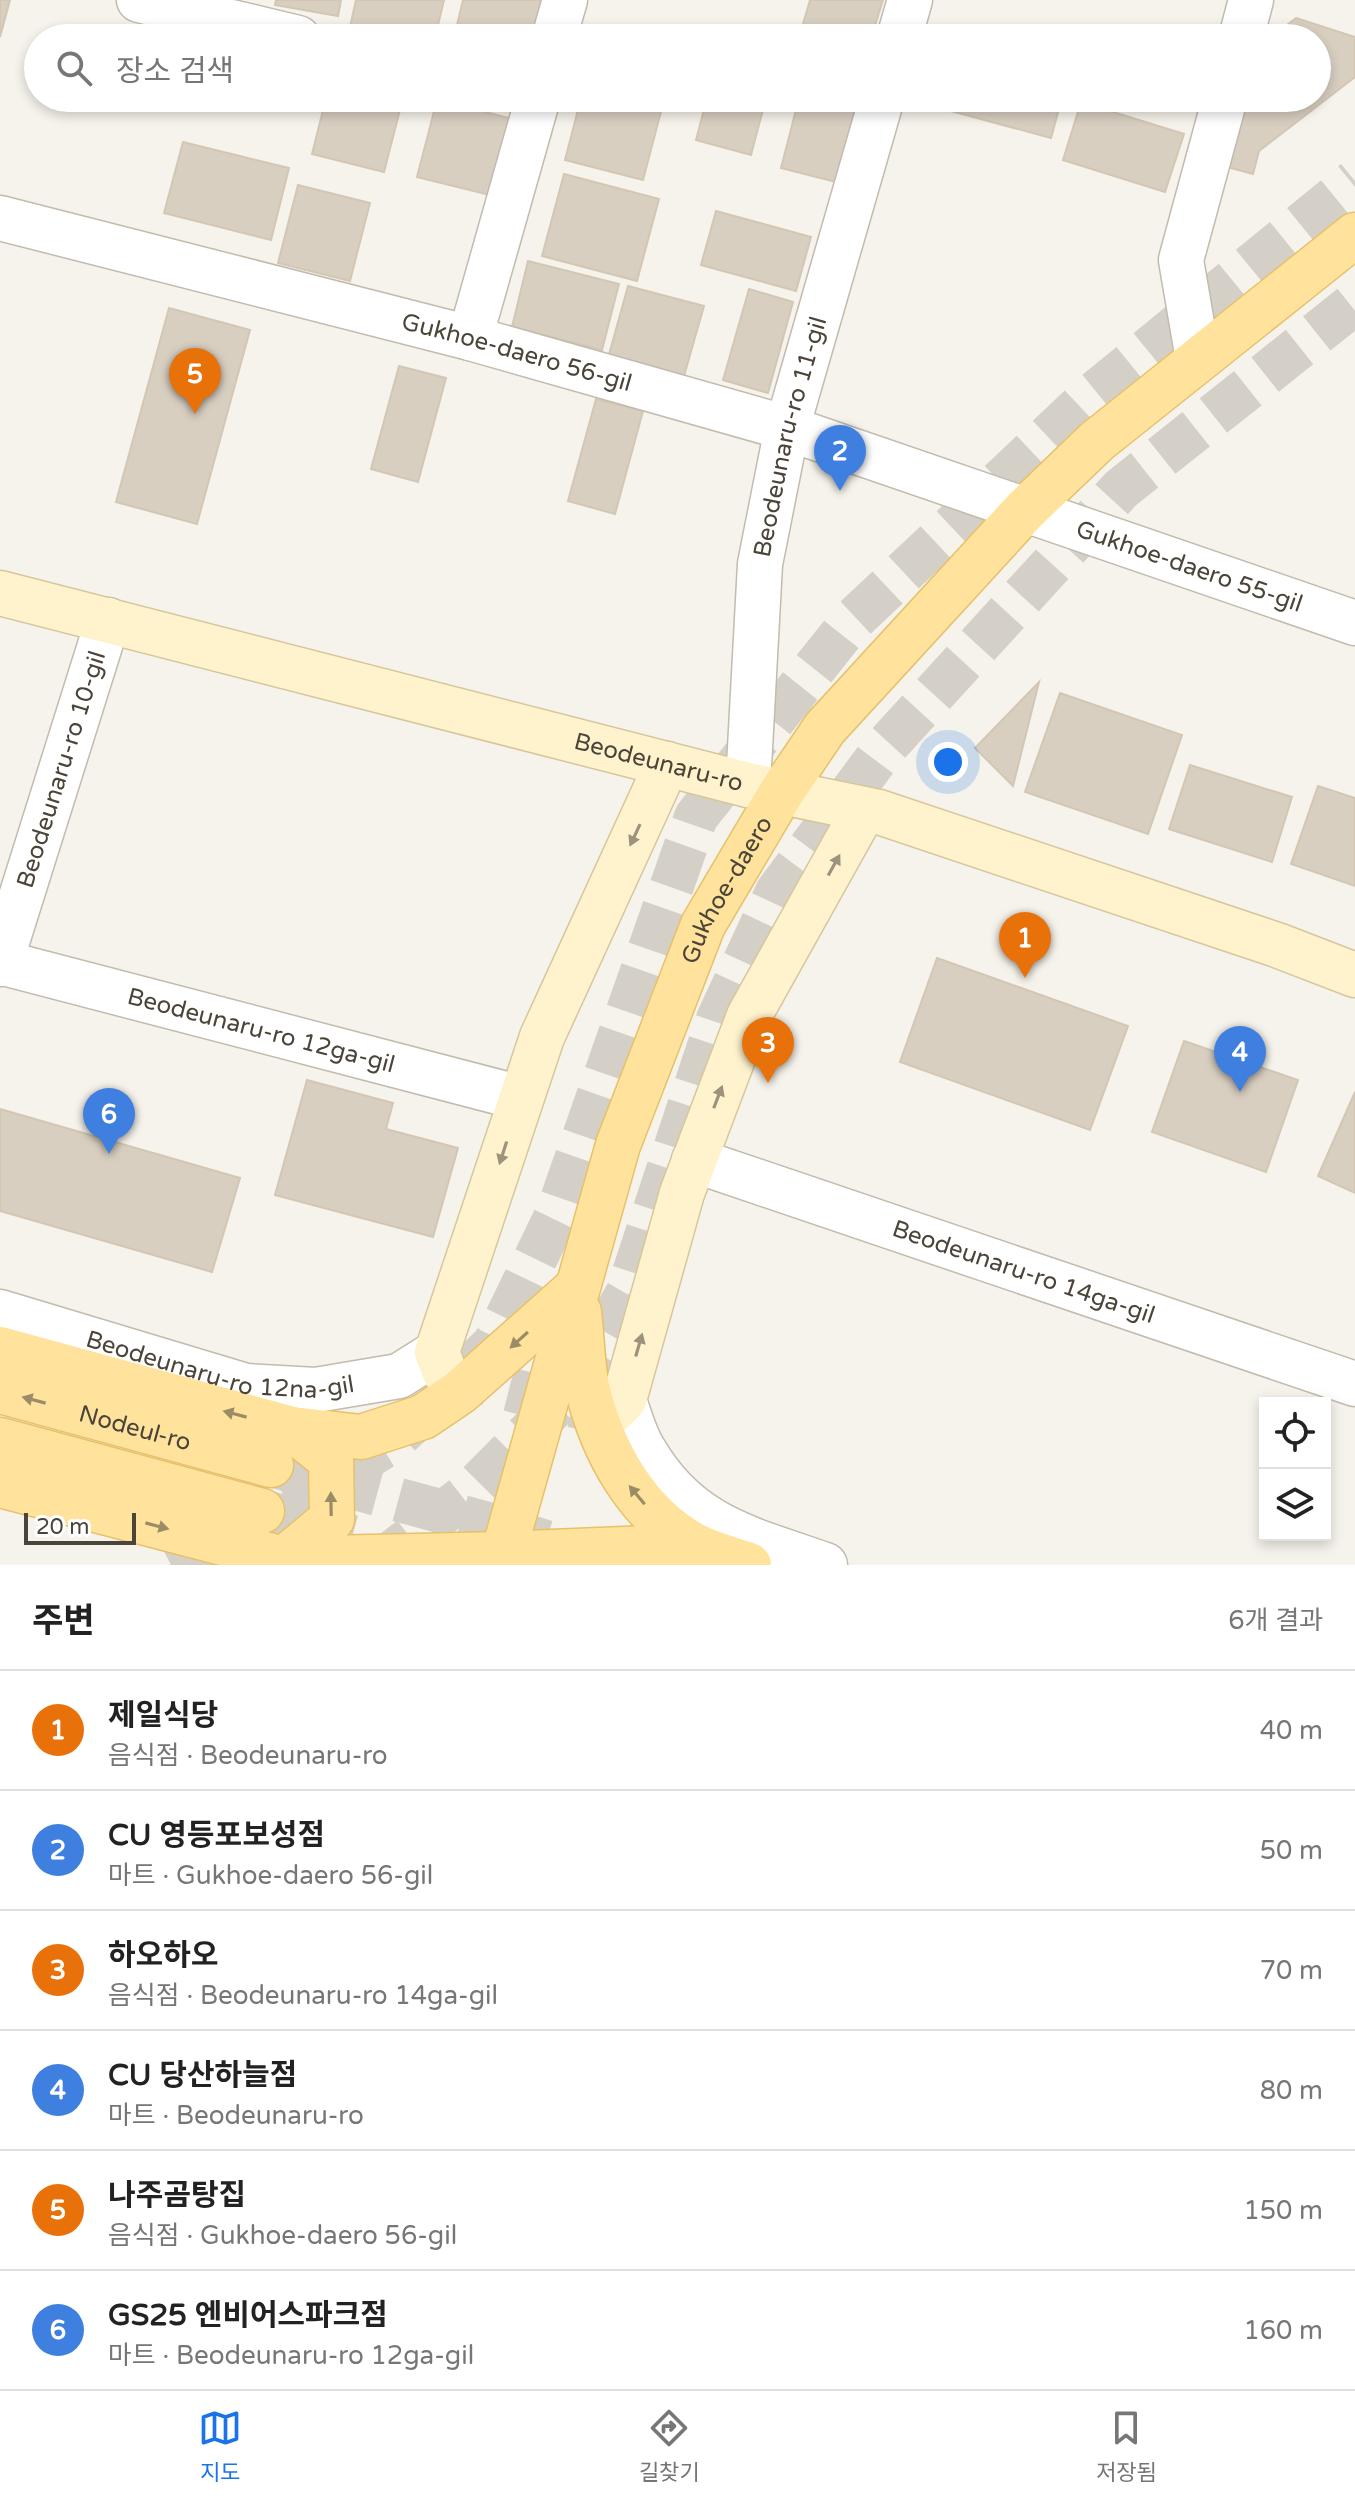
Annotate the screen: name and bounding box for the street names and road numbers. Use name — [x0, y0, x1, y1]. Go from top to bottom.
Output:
street label: Gukhoe-daero 56-gil — [399, 307, 635, 398]
street label: Beodeunaru-ro 11-gil — [747, 313, 833, 560]
street label: Gukhoe-daero 55-gil — [1072, 514, 1306, 618]
street label: Beodeunaru-ro 10-gil — [10, 647, 112, 891]
street label: Beodeunaru-ro — [571, 726, 746, 798]
street label: Gukhoe-daero — [675, 811, 779, 968]
street label: Beodeunaru-ro 12ga-gil — [124, 981, 398, 1079]
street label: Beodeunaru-ro 14ga-gil — [889, 1214, 1159, 1330]
street label: Beodeunaru-ro 12na-gil — [83, 1324, 356, 1405]
street label: Nodeul-ro — [76, 1399, 194, 1457]

